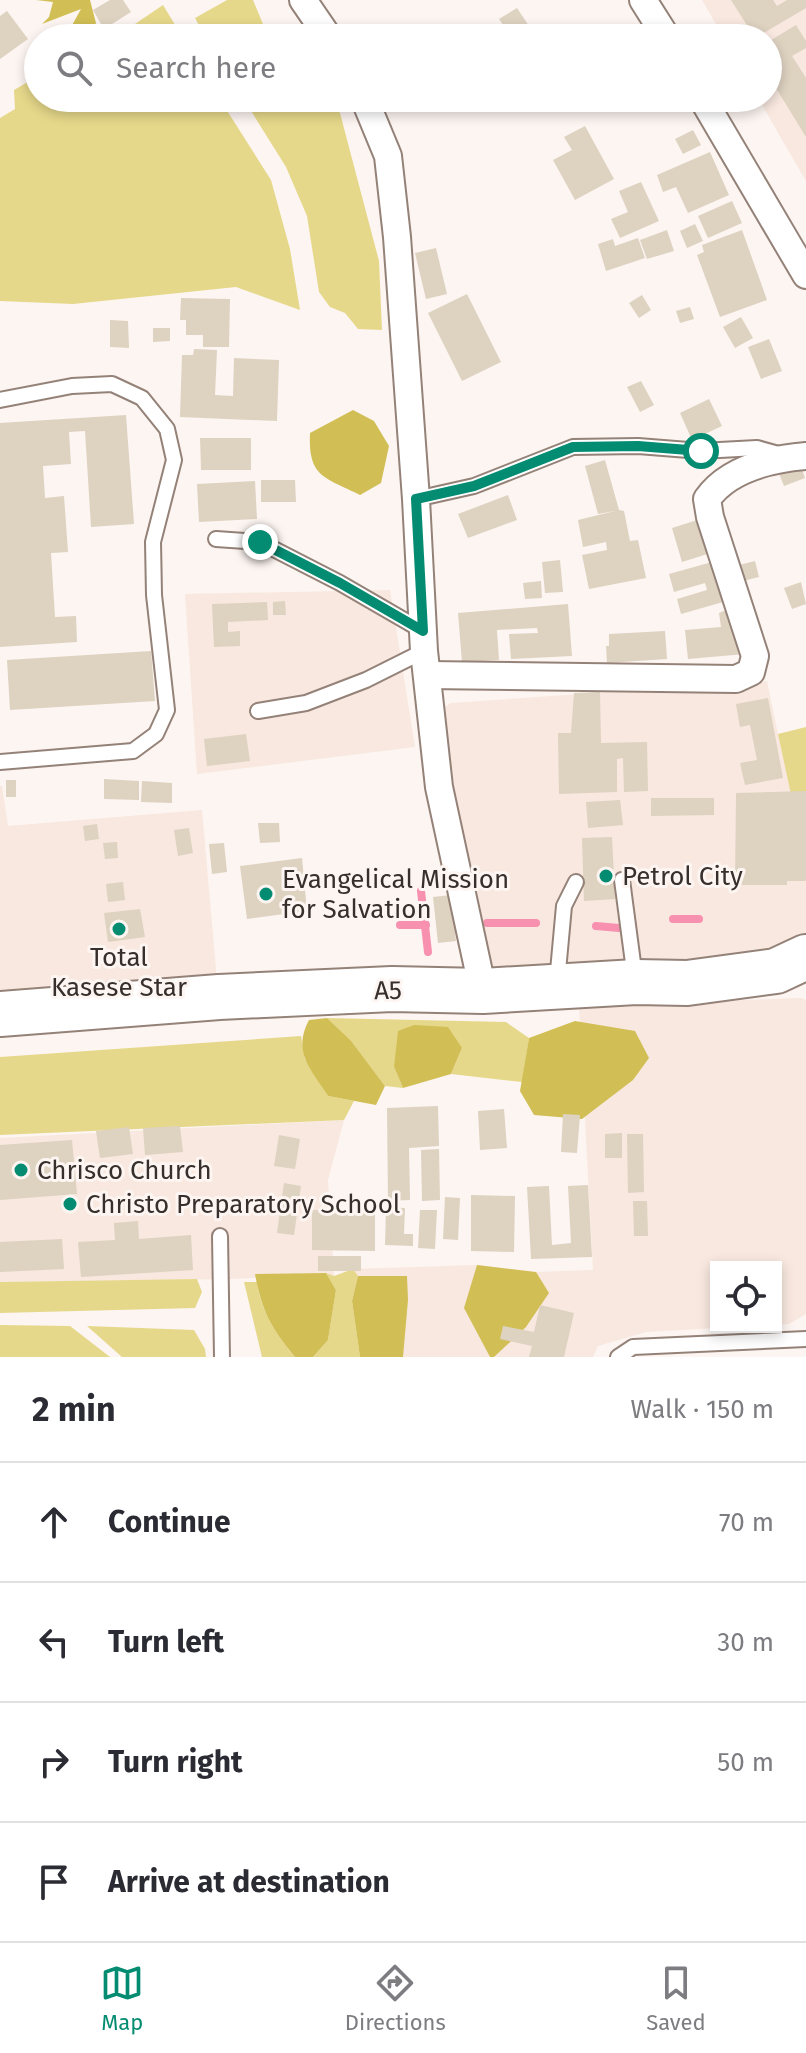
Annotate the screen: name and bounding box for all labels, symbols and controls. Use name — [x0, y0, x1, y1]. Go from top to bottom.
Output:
search box — [24, 24, 782, 112]
icon: search — [52, 46, 96, 90]
text: Search here — [116, 50, 276, 86]
route start — [683, 433, 719, 469]
route end — [242, 524, 278, 560]
place label: Petrol City — [622, 861, 743, 892]
place label: Evangelical Mission for Salvation — [282, 864, 509, 925]
marker: Petrol City — [597, 867, 615, 885]
marker: Evangelical Mission for Salvation — [257, 885, 275, 903]
marker: Total Kasese Star — [110, 920, 128, 938]
place label: Total Kasese Star — [51, 942, 187, 1003]
street label: A5 — [374, 975, 402, 1006]
place label: Chrisco Church — [37, 1155, 212, 1186]
marker: Chrisco Church — [12, 1161, 30, 1179]
place label: Christo Preparatory School — [86, 1189, 401, 1220]
marker: Christo Preparatory School — [61, 1195, 79, 1213]
map controls — [710, 1261, 782, 1333]
button: locate — [710, 1261, 782, 1333]
text: 2 min — [32, 1389, 116, 1430]
text: Walk · 150 m — [631, 1394, 774, 1425]
icon: ahead — [32, 1500, 76, 1544]
text: Continue — [108, 1504, 231, 1540]
text: 70 m — [719, 1507, 774, 1538]
icon: left — [32, 1620, 76, 1664]
text: Turn left — [108, 1624, 224, 1660]
text: 30 m — [717, 1627, 774, 1658]
icon: right — [32, 1740, 76, 1784]
text: Turn right — [108, 1744, 243, 1780]
text: 50 m — [717, 1747, 774, 1778]
icon: arrive — [32, 1860, 76, 1904]
text: Arrive at destination — [108, 1864, 390, 1900]
tab: Map — [100, 1961, 144, 2036]
tab: Directions — [345, 1961, 446, 2036]
tab: Saved — [646, 1961, 706, 2036]

